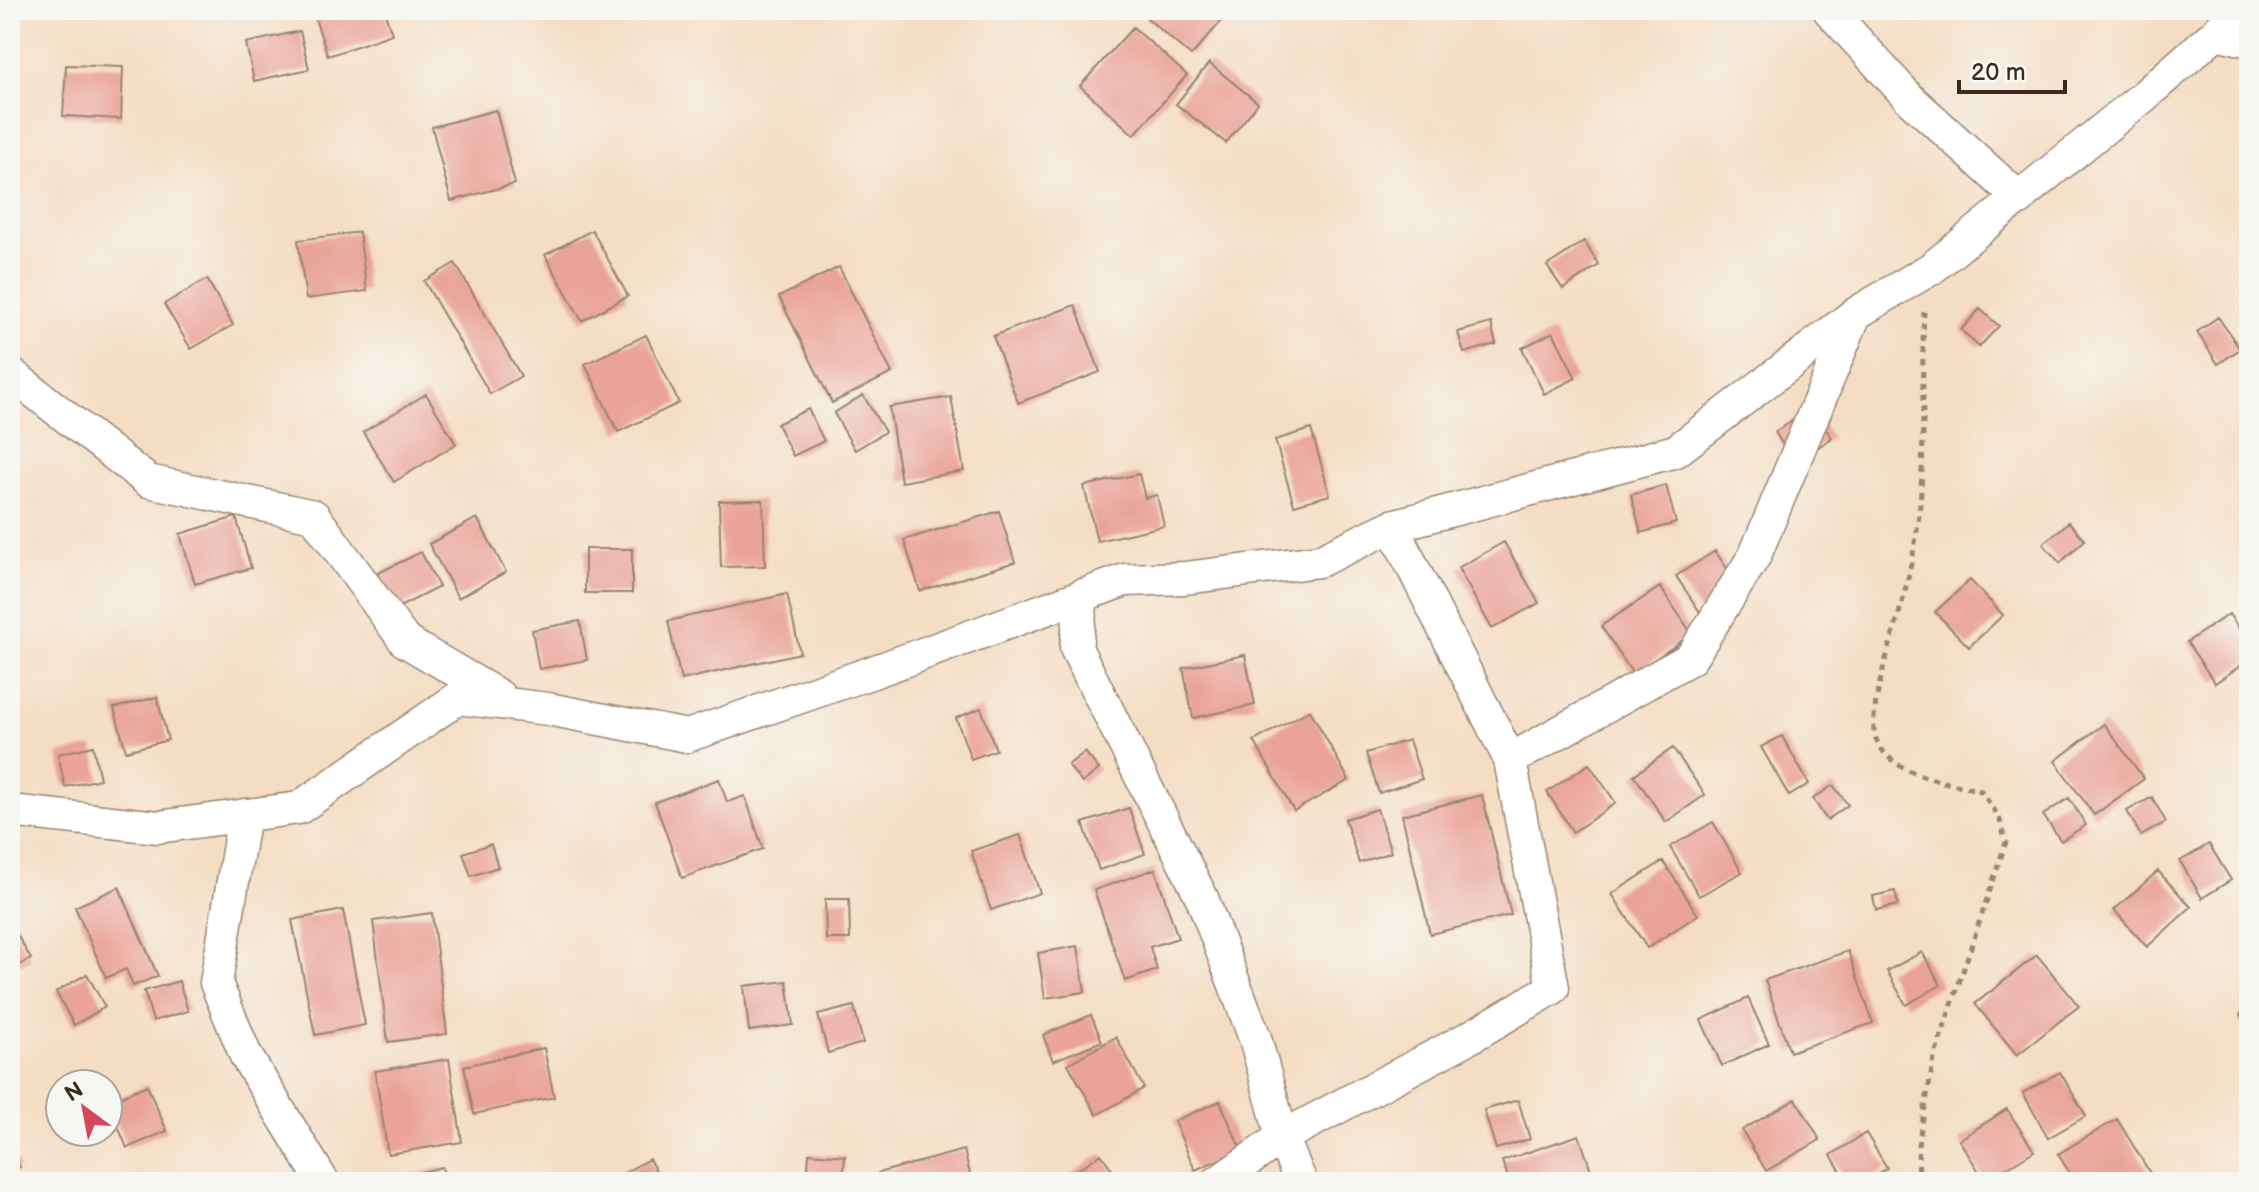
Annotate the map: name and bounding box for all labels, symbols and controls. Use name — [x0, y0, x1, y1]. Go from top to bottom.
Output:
scale bar — [1959, 44, 2065, 94]
text: 20 m — [1971, 58, 2026, 87]
north arrow — [44, 1068, 124, 1148]
text: N — [60, 1076, 88, 1108]

